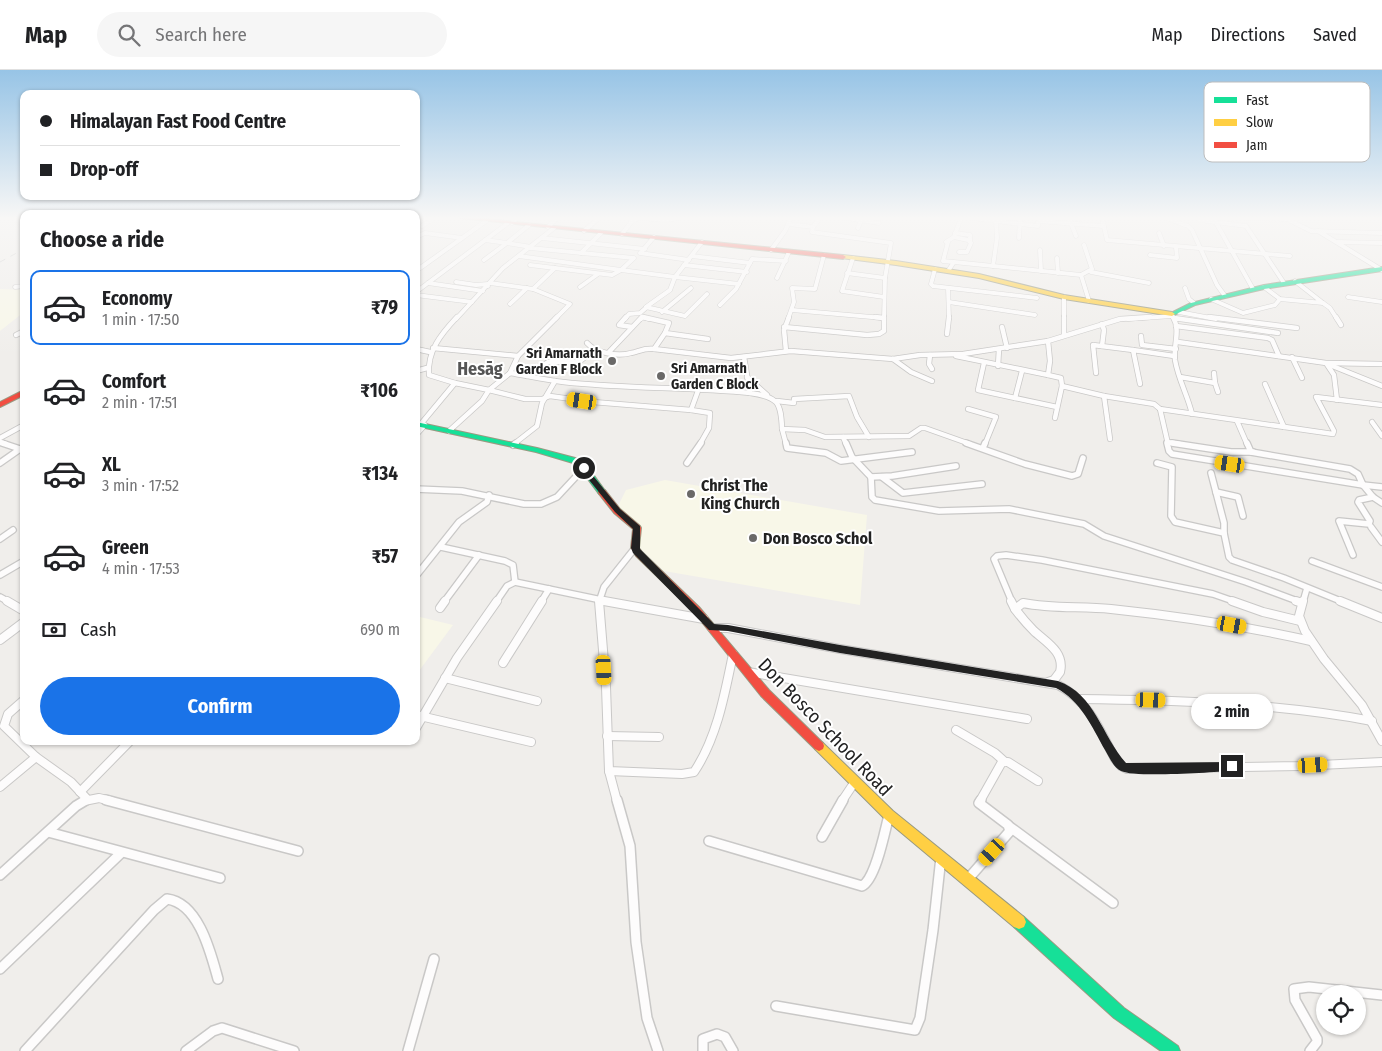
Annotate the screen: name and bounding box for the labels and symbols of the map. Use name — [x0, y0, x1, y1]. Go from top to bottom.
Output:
legend — [1204, 82, 1370, 162]
text: Fast — [1246, 92, 1269, 109]
text: Slow — [1246, 114, 1273, 131]
text: Jam — [1246, 137, 1267, 154]
place label: Sri Amarnath Garden F Block — [516, 345, 603, 378]
marker: Sri Amarnath Garden F Block — [606, 355, 618, 367]
district label: Hesāg — [457, 358, 503, 380]
place label: Sri Amarnath Garden C Block — [671, 360, 759, 393]
marker: Sri Amarnath Garden C Block — [655, 370, 667, 382]
car — [566, 391, 597, 411]
car — [1214, 454, 1245, 474]
route start — [573, 457, 595, 479]
place label: Christ The King Church — [701, 476, 780, 513]
marker: Christ The King Church — [685, 488, 697, 500]
place label: Don Bosco Schol — [763, 529, 873, 548]
marker: Don Bosco Schol — [747, 532, 759, 544]
car — [1215, 615, 1248, 635]
street label: Don Bosco School Road — [753, 653, 897, 801]
car — [595, 655, 612, 685]
car — [1135, 692, 1166, 708]
callout: 2 min — [1191, 694, 1273, 728]
route end — [1221, 755, 1243, 777]
car — [1297, 757, 1328, 773]
car — [976, 836, 1007, 868]

